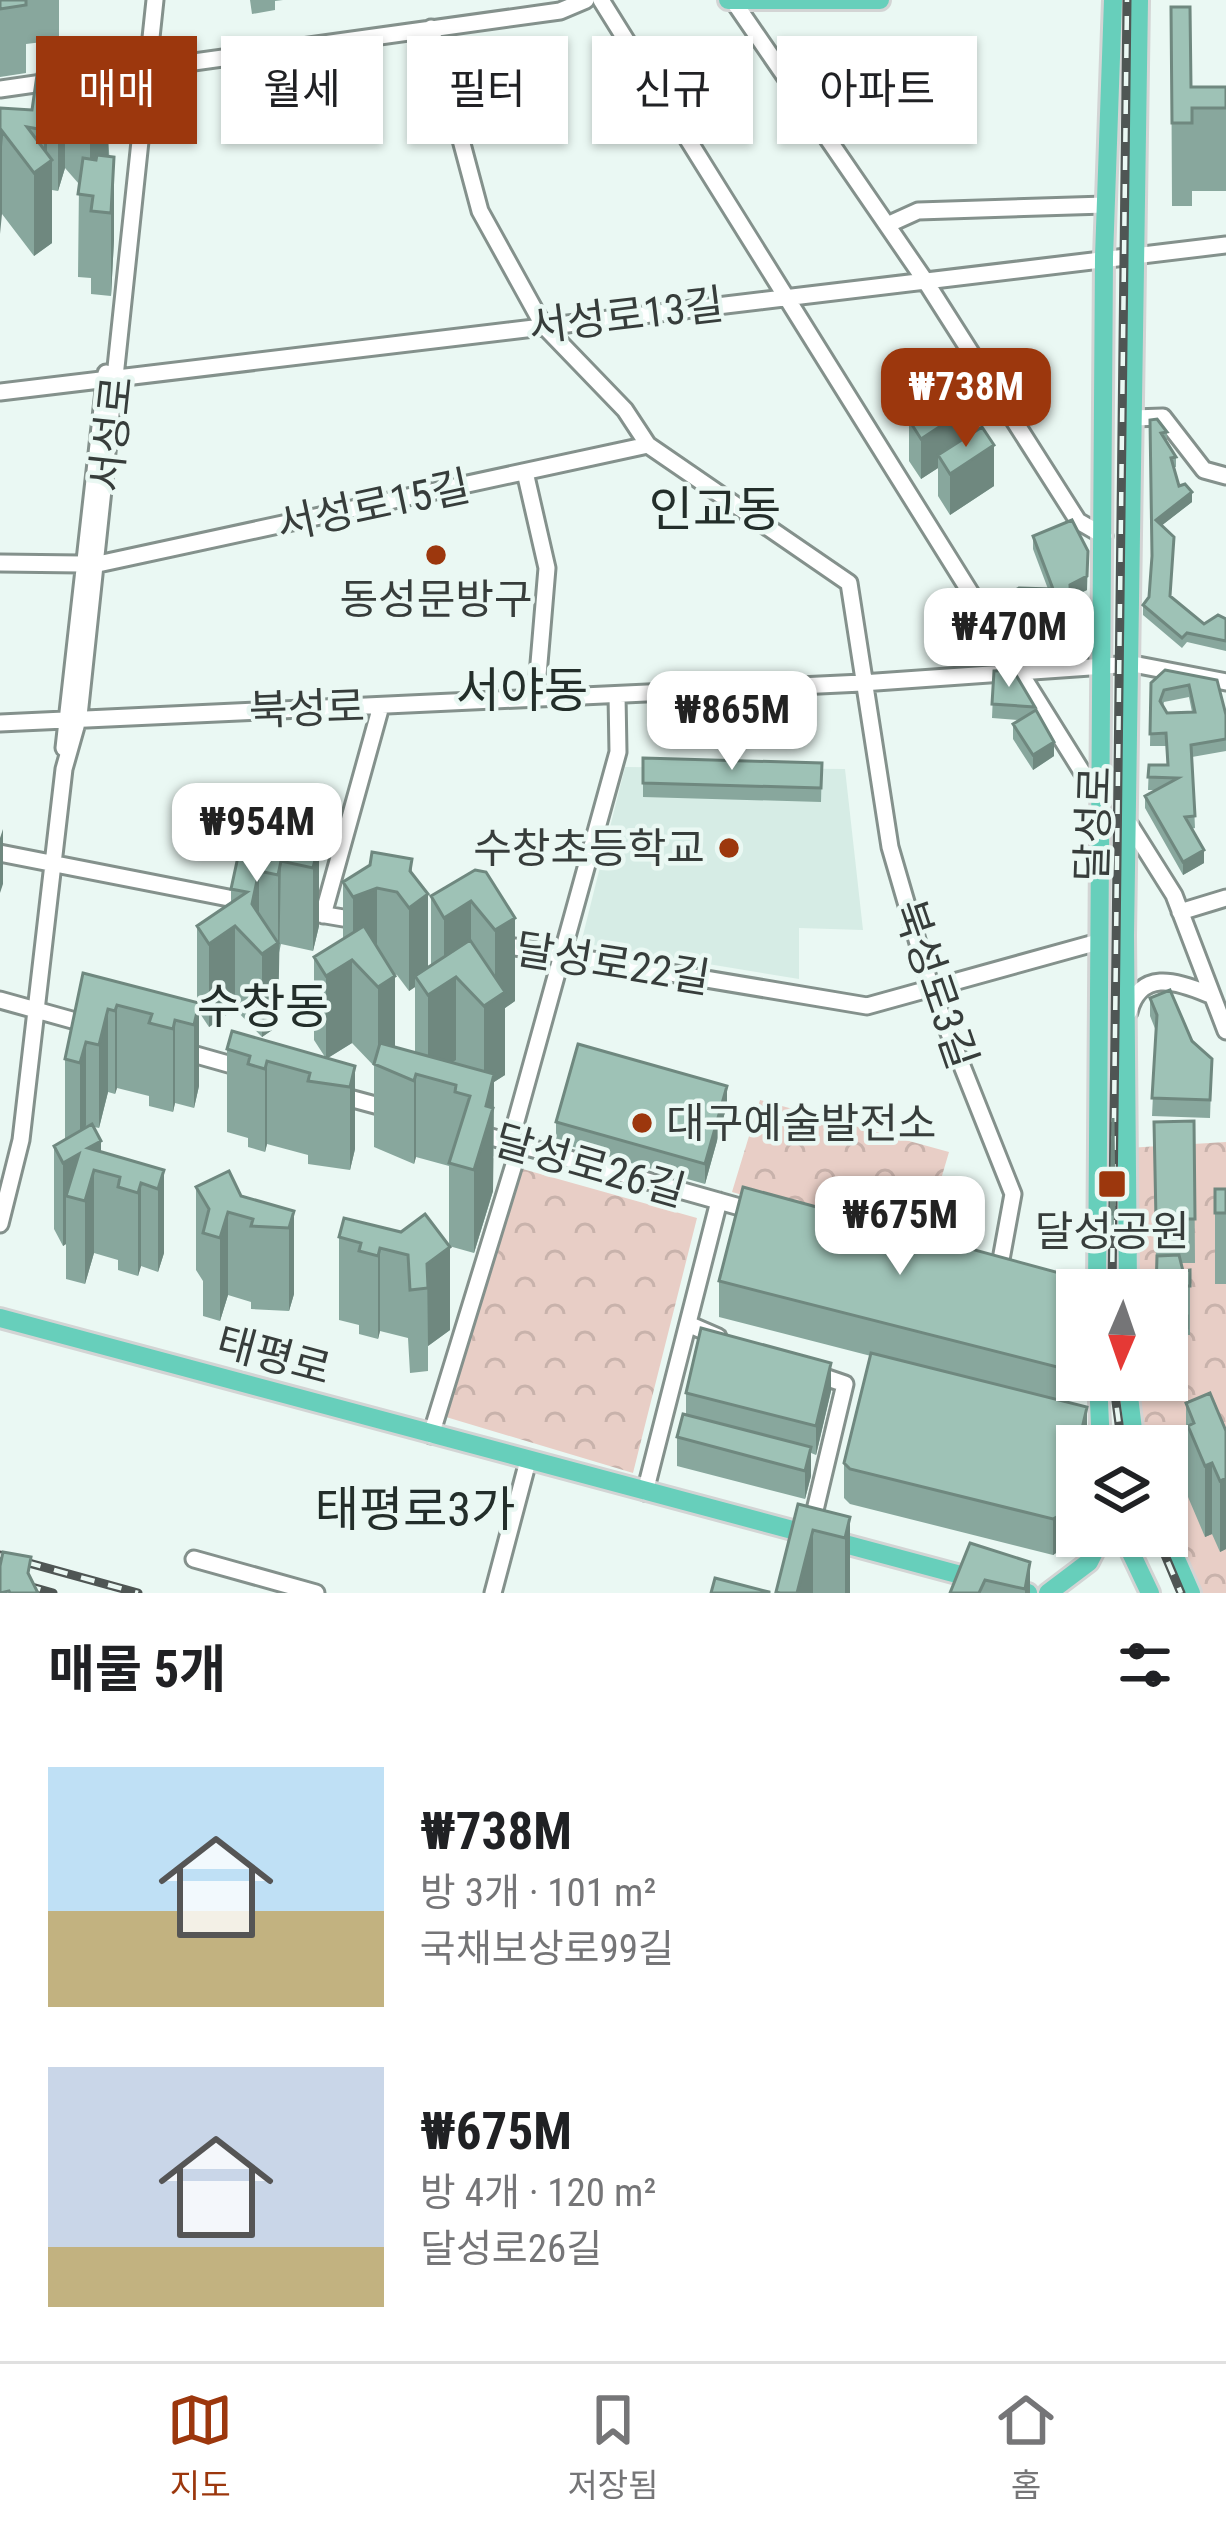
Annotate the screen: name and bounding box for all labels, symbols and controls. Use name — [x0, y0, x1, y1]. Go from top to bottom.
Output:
chip: 매매 — [36, 36, 197, 144]
chip: 월세 — [221, 36, 383, 144]
chip: 필터 — [407, 36, 568, 144]
chip: 신규 — [592, 36, 753, 144]
chip: 아파트 — [777, 36, 977, 144]
street label: 서성로13길 — [526, 279, 726, 352]
pin: ₩738M — [882, 348, 1050, 450]
text: ₩738M — [908, 364, 1024, 410]
street label: 서성로 — [81, 374, 142, 494]
street label: 서성로15길 — [272, 461, 474, 550]
district label: 인교동 — [649, 481, 781, 538]
marker: 동성문방구 — [423, 542, 449, 568]
place label: 동성문방구 — [339, 575, 533, 624]
pin: ₩470M — [925, 588, 1093, 690]
text: ₩470M — [951, 604, 1067, 650]
district label: 서야동 — [456, 662, 588, 719]
pin: ₩865M — [648, 671, 816, 773]
street label: 북성로 — [248, 682, 366, 735]
text: ₩865M — [674, 687, 790, 733]
street label: 달성로 — [1067, 765, 1120, 883]
pin: ₩954M — [173, 783, 341, 885]
text: ₩954M — [199, 799, 315, 845]
place label: 수창초등학교 — [473, 824, 705, 873]
marker: 수창초등학교 — [716, 835, 742, 861]
street label: 북성로3길 — [884, 893, 987, 1075]
street label: 달성로22길 — [512, 924, 714, 1003]
district label: 수창동 — [197, 978, 329, 1035]
place label: 대구예술발전소 — [666, 1099, 936, 1148]
marker: 대구예술발전소 — [629, 1110, 655, 1136]
street label: 달성로26길 — [489, 1115, 691, 1216]
marker: 달성공원 — [1096, 1168, 1128, 1200]
pin: ₩675M — [816, 1176, 984, 1278]
text: ₩675M — [842, 1192, 958, 1238]
place label: 달성공원 — [1035, 1207, 1189, 1256]
north arrow — [1056, 1269, 1188, 1401]
map controls — [1056, 1269, 1188, 1557]
street label: 태평로 — [212, 1317, 336, 1394]
button: layers — [1056, 1425, 1188, 1557]
district label: 태평로3가 — [315, 1481, 515, 1538]
icon: filters — [1112, 1632, 1178, 1698]
text: 매물 5개 — [48, 1640, 226, 1699]
text: ₩738M — [420, 1802, 572, 1861]
icon: home — [144, 1815, 288, 1959]
text: 방 3개 · 101 m² — [420, 1870, 656, 1916]
text: 국채보상로99길 — [420, 1926, 674, 1972]
text: ₩675M — [420, 2102, 572, 2161]
icon: home — [144, 2115, 288, 2259]
text: 방 4개 · 120 m² — [420, 2170, 656, 2216]
text: 달성로26길 — [420, 2226, 602, 2272]
tab: 지도 — [167, 2387, 233, 2507]
tab: 저장됨 — [567, 2387, 659, 2507]
tab: 홈 — [993, 2387, 1059, 2507]

